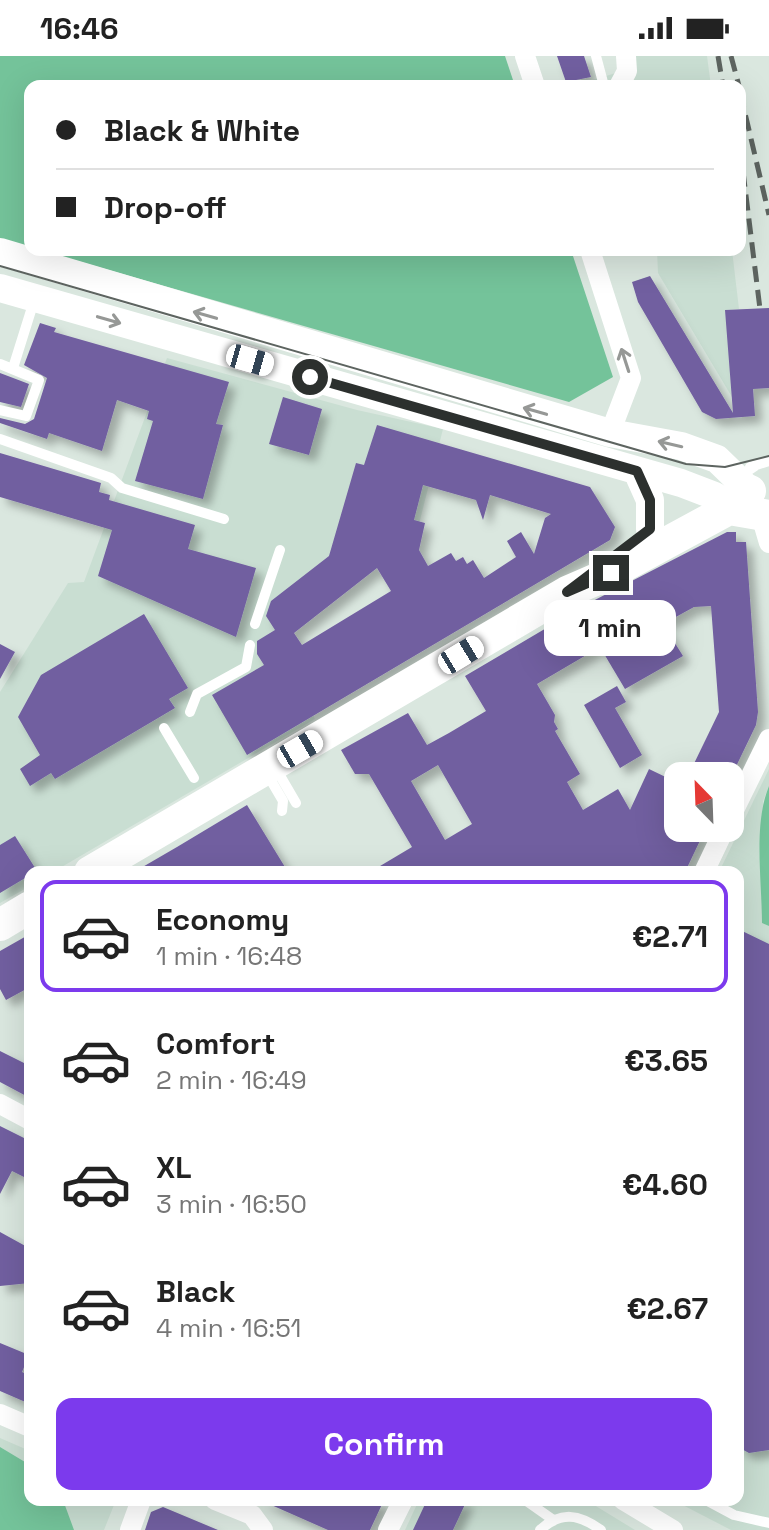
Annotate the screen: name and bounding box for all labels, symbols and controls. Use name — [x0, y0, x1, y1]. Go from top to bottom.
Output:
text: 16:46 — [40, 9, 119, 48]
text: Black & White — [104, 111, 300, 150]
text: Drop-off — [104, 188, 227, 227]
one-way arrow — [192, 307, 218, 322]
one-way arrow — [96, 313, 122, 328]
car — [224, 342, 276, 378]
one-way arrow — [617, 347, 632, 372]
route start — [292, 359, 328, 395]
one-way arrow — [523, 403, 549, 418]
one-way arrow — [658, 436, 683, 451]
route end — [593, 555, 629, 591]
callout: 1 min — [545, 601, 677, 657]
text: 1 min — [578, 611, 642, 645]
car — [434, 632, 488, 678]
car — [273, 727, 327, 771]
north arrow — [664, 762, 744, 842]
map controls — [664, 762, 744, 842]
icon: car — [60, 900, 132, 972]
text: Economy — [156, 900, 289, 939]
text: €2.71 — [632, 917, 708, 956]
text: 1 min · 16:48 — [156, 939, 302, 973]
icon: car — [60, 1024, 132, 1096]
text: Comfort — [156, 1024, 275, 1063]
text: €3.65 — [624, 1041, 708, 1080]
text: 2 min · 16:49 — [156, 1063, 307, 1097]
icon: car — [60, 1148, 132, 1220]
text: XL — [156, 1148, 192, 1187]
text: €4.60 — [622, 1165, 708, 1204]
text: 3 min · 16:50 — [156, 1187, 307, 1221]
icon: car — [60, 1272, 132, 1344]
text: Black — [156, 1272, 235, 1311]
text: €2.67 — [627, 1289, 708, 1328]
text: 4 min · 16:51 — [156, 1311, 301, 1345]
button: Confirm — [56, 1398, 712, 1490]

